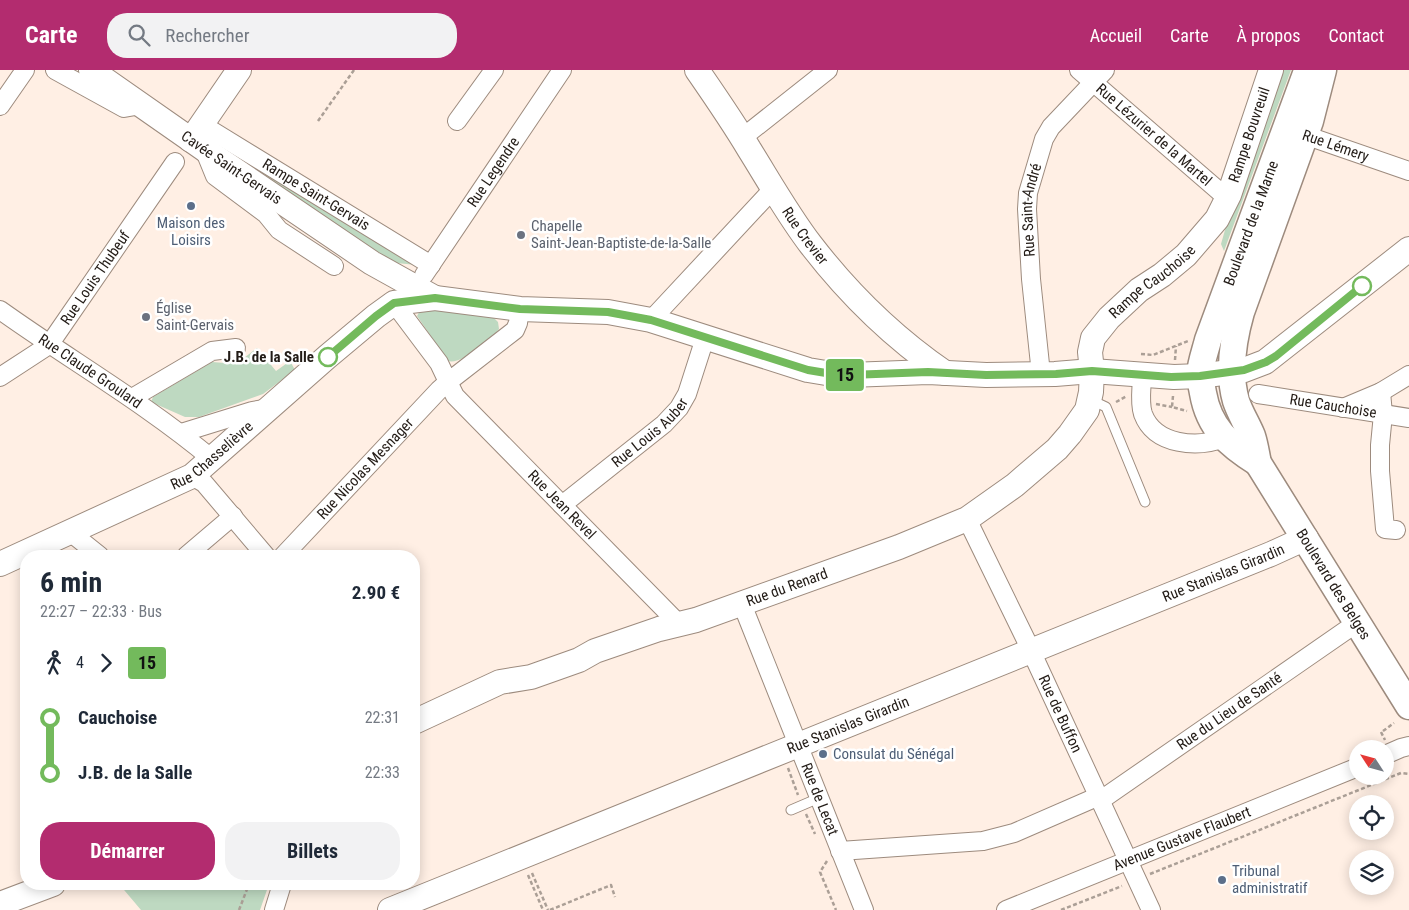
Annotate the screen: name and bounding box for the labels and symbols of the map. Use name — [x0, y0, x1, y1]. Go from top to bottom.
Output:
street label: Rue Lézurier de la Martel — [1092, 80, 1215, 190]
street label: Rampe Bouvreuil — [1225, 85, 1274, 185]
street label: Rue Lémery — [1300, 126, 1371, 165]
street label: Cavée Saint-Gervais — [178, 127, 285, 208]
street label: Rue Legendre — [463, 134, 523, 211]
street label: Rampe Saint-Gervais — [259, 155, 373, 234]
street label: Boulevard de la Marne — [1220, 158, 1282, 288]
street label: Rue Saint-André — [1018, 161, 1045, 257]
marker: Maison des Loisirs — [185, 200, 197, 212]
street label: Rue Crevier — [778, 204, 832, 269]
place label: Maison des Loisirs — [157, 214, 225, 249]
place label: Chapelle Saint-Jean-Baptiste-de-la-Salle — [531, 217, 711, 252]
street label: Rue Louis Thubeuf — [57, 227, 134, 328]
marker: Chapelle Saint-Jean-Baptiste-de-la-Salle — [515, 229, 527, 241]
street label: Rampe Cauchoise — [1105, 242, 1199, 322]
unlabelled marker — [1352, 276, 1372, 296]
place label: Église Saint-Gervais — [156, 299, 234, 334]
marker: Église Saint-Gervais — [140, 311, 152, 323]
street label: Rue Claude Groulard — [35, 330, 145, 412]
marker: J.B. de la Salle — [318, 347, 338, 367]
place label: J.B. de la Salle — [224, 348, 314, 366]
line badge: 15 — [822, 359, 868, 391]
street label: Rue Cauchoise — [1288, 390, 1378, 422]
street label: Rue Louis Auber — [608, 395, 692, 471]
street label: Rue Nicolas Mesnager — [313, 414, 417, 523]
street label: Rue Chasselièvre — [168, 417, 257, 494]
street label: Rue Jean Revel — [524, 467, 600, 543]
street label: Boulevard des Belges — [1292, 526, 1375, 643]
street label: Rue Stanislas Girardin — [1160, 540, 1287, 606]
street label: Rue du Renard — [744, 564, 830, 610]
street label: Rue du Lieu de Santé — [1173, 669, 1285, 754]
street label: Rue de Buffon — [1034, 672, 1086, 755]
street label: Rue Stanislas Girardin — [784, 692, 912, 758]
north arrow — [1349, 740, 1394, 785]
place label: Consulat du Sénégal — [833, 745, 954, 763]
marker: Consulat du Sénégal — [817, 748, 829, 760]
street label: Rue de Lecat — [797, 760, 842, 838]
street label: Avenue Gustave Flaubert — [1111, 802, 1253, 874]
place label: Tribunal administratif — [1232, 862, 1308, 897]
marker: Tribunal administratif — [1216, 874, 1228, 886]

